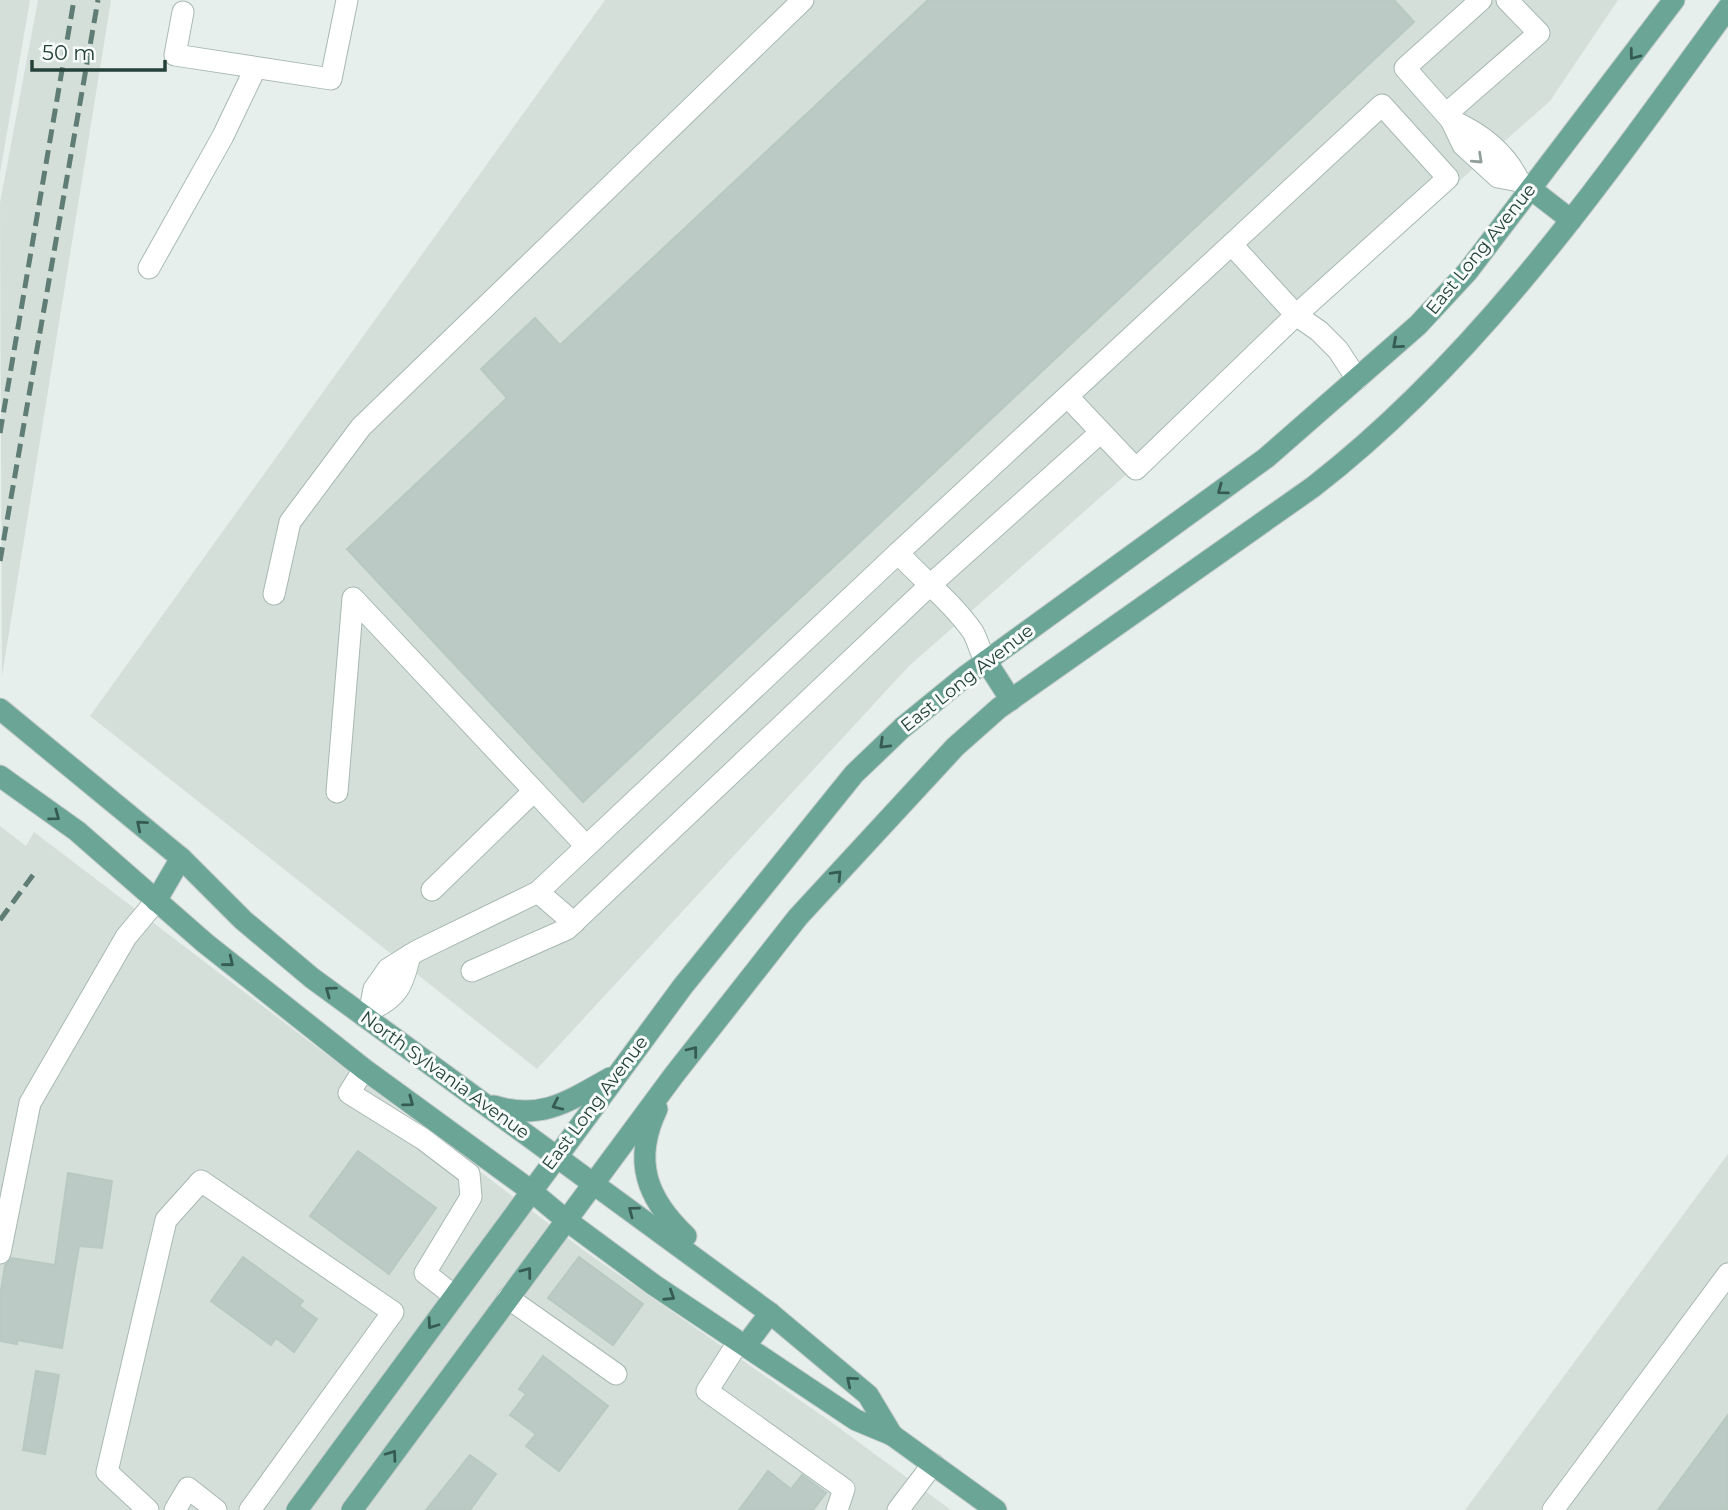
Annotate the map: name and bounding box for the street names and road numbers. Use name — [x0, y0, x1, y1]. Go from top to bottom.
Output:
street label: East Long Avenue — [1421, 179, 1541, 319]
street label: East Long Avenue — [896, 619, 1038, 737]
street label: North Sylvania Avenue — [356, 1006, 534, 1144]
street label: East Long Avenue — [537, 1032, 653, 1174]

